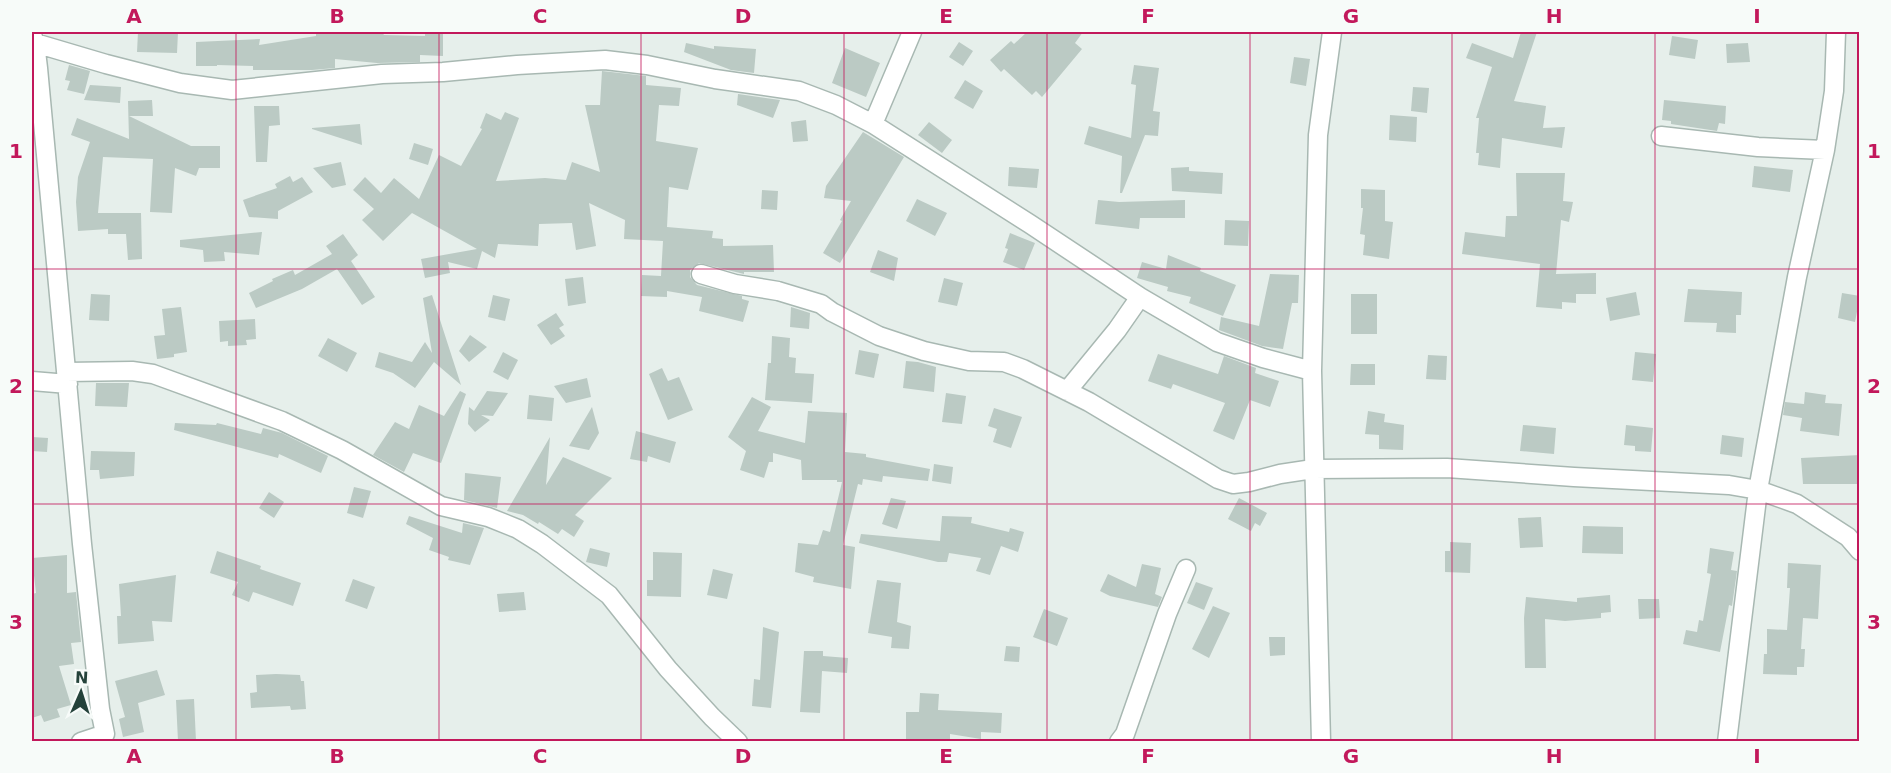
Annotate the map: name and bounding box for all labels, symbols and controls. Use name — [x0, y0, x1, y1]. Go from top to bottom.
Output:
text: A — [126, 4, 142, 28]
text: B — [329, 4, 345, 28]
text: C — [533, 4, 547, 28]
text: D — [735, 4, 751, 28]
text: E — [939, 4, 953, 28]
text: F — [1141, 4, 1155, 28]
text: G — [1343, 4, 1359, 28]
text: H — [1546, 4, 1562, 28]
text: I — [1753, 4, 1761, 28]
text: 1 — [9, 139, 23, 163]
text: 1 — [1867, 139, 1881, 163]
text: 2 — [9, 374, 23, 398]
text: 2 — [1867, 374, 1881, 398]
text: 3 — [9, 610, 23, 634]
text: 3 — [1867, 610, 1881, 634]
north arrow — [51, 662, 111, 722]
text: N — [75, 668, 89, 687]
text: A — [126, 744, 142, 768]
text: B — [329, 744, 345, 768]
text: C — [533, 744, 547, 768]
text: D — [735, 744, 751, 768]
text: E — [939, 744, 953, 768]
text: F — [1141, 744, 1155, 768]
text: G — [1343, 744, 1359, 768]
text: H — [1546, 744, 1562, 768]
text: I — [1753, 744, 1761, 768]

